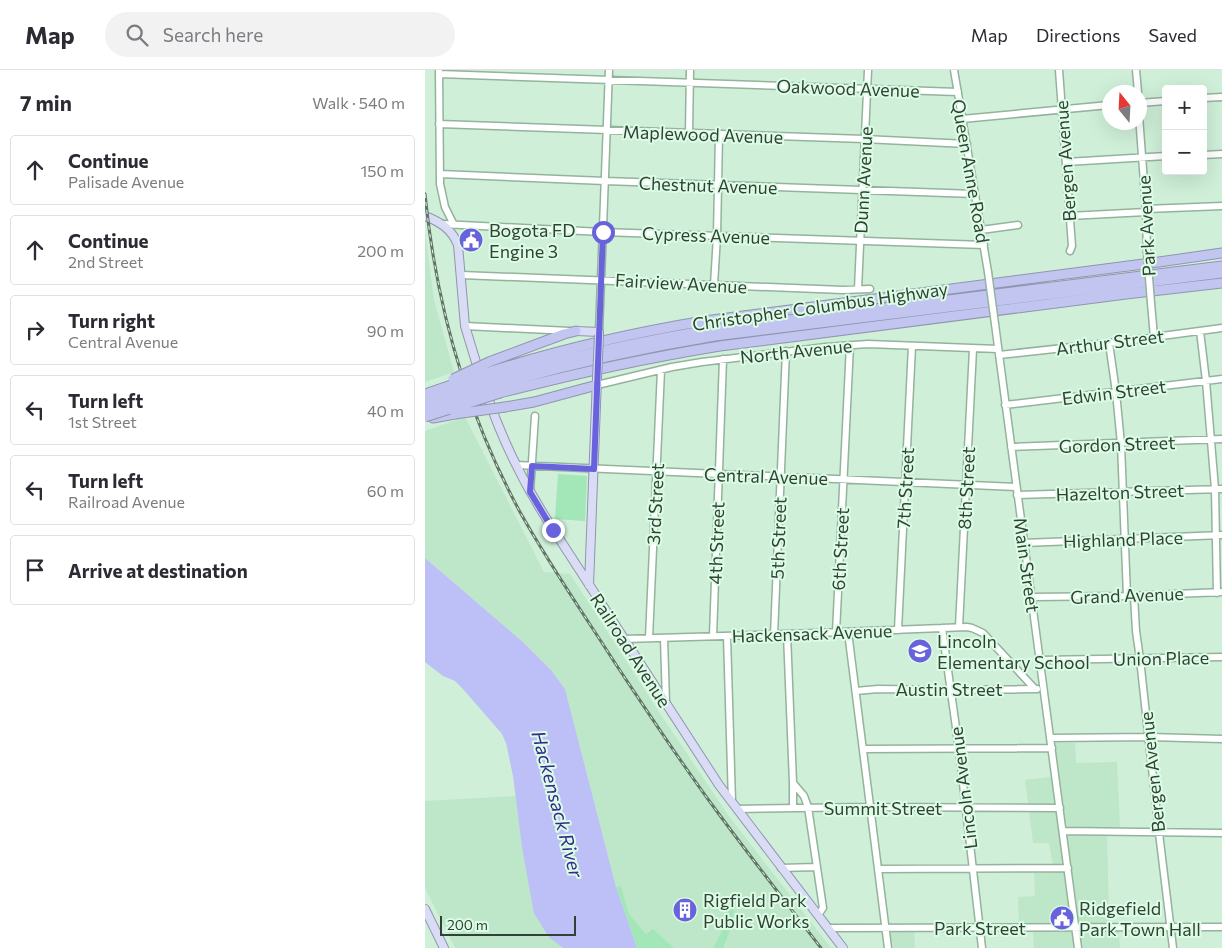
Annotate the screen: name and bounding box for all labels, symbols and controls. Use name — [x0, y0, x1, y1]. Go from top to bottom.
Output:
search box — [105, 12, 455, 57]
text: Map — [25, 20, 75, 49]
icon: search — [123, 21, 151, 49]
text: Search here — [163, 23, 263, 46]
text: Map — [971, 24, 1008, 46]
text: Directions — [1036, 24, 1120, 46]
text: Saved — [1148, 24, 1197, 46]
street label: Oakwood Avenue — [776, 75, 920, 101]
north arrow — [1102, 85, 1147, 130]
map controls — [1162, 85, 1207, 175]
button: + — [1162, 85, 1207, 130]
text: 7 min — [20, 90, 72, 115]
text: Walk · 540 m — [312, 93, 405, 112]
street label: Queen Anne Road — [948, 97, 994, 245]
street label: Bergen Avenue — [1050, 100, 1080, 222]
street label: Maplewood Avenue — [622, 120, 784, 148]
street label: Dunn Avenue — [849, 126, 877, 234]
button: − — [1162, 130, 1207, 175]
text: Continue — [68, 149, 148, 172]
icon: ahead — [21, 156, 49, 184]
text: 150 m — [361, 161, 404, 180]
text: Palisade Avenue — [68, 172, 184, 191]
street label: Chestnut Avenue — [638, 172, 778, 198]
street label: Park Avenue — [1132, 175, 1160, 277]
place label: Bogota FD Engine 3 — [489, 219, 575, 262]
route start — [592, 221, 615, 244]
street label: Cypress Avenue — [642, 222, 770, 248]
public building icon: Bogota FD Engine 3 — [458, 227, 484, 253]
text: Continue — [68, 229, 148, 252]
icon: ahead — [21, 236, 49, 264]
text: 200 m — [357, 241, 404, 260]
text: 2nd Street — [68, 252, 144, 271]
street label: Fairview Avenue — [614, 269, 748, 297]
street label: Christopher Columbus Highway — [691, 277, 949, 335]
text: Turn right — [68, 309, 155, 332]
icon: right — [21, 316, 49, 344]
text: 90 m — [367, 321, 404, 340]
street label: Arthur Street — [1055, 324, 1165, 360]
text: Central Avenue — [68, 332, 178, 351]
street label: North Avenue — [739, 334, 853, 368]
street label: Edwin Street — [1061, 375, 1167, 409]
text: Turn left — [68, 389, 143, 412]
icon: left — [21, 396, 49, 424]
text: 40 m — [367, 401, 404, 420]
text: 1st Street — [68, 412, 137, 431]
street label: Gordon Street — [1058, 431, 1176, 457]
street label: 8th Street — [953, 446, 979, 530]
street label: 7th Street — [892, 447, 918, 529]
street label: 3rd Street — [642, 463, 668, 545]
street label: Central Avenue — [704, 463, 828, 489]
text: Turn left — [68, 469, 143, 492]
icon: left — [21, 476, 49, 504]
street label: Hazelton Street — [1055, 479, 1185, 505]
text: 60 m — [367, 481, 404, 500]
text: Railroad Avenue — [68, 492, 185, 511]
street label: 5th Street — [766, 496, 790, 580]
street label: 4th Street — [704, 501, 728, 585]
street label: 6th Street — [827, 507, 853, 591]
street label: Main Street — [1009, 516, 1045, 614]
route end — [542, 519, 565, 542]
street label: Highland Place — [1063, 526, 1183, 552]
icon: arrive — [21, 556, 49, 584]
text: Arrive at destination — [68, 559, 248, 582]
street label: Grand Avenue — [1070, 582, 1184, 608]
street label: Railroad Avenue — [586, 589, 676, 711]
street label: Hackensack Avenue — [731, 619, 893, 647]
place label: Lincoln Elementary School — [937, 630, 1090, 673]
school or university icon: Lincoln Elementary School — [907, 638, 933, 664]
street label: Union Place — [1113, 646, 1209, 670]
street label: Austin Street — [895, 678, 1003, 700]
street label: Bergen Avenue — [1135, 711, 1169, 833]
street label: Lincoln Avenue — [945, 725, 981, 851]
water label: Hackensack River — [527, 728, 589, 881]
street label: Summit Street — [824, 797, 942, 819]
place label: Rigfield Park Public Works — [703, 889, 810, 932]
building icon: Rigfield Park Public Works — [672, 897, 698, 923]
place label: Ridgefield Park Town Hall — [1079, 897, 1201, 940]
public building icon: Ridgefield Park Town Hall — [1049, 905, 1075, 931]
scale bar — [440, 913, 576, 936]
text: 200 m — [447, 916, 488, 933]
street label: Park Street — [934, 917, 1026, 939]

